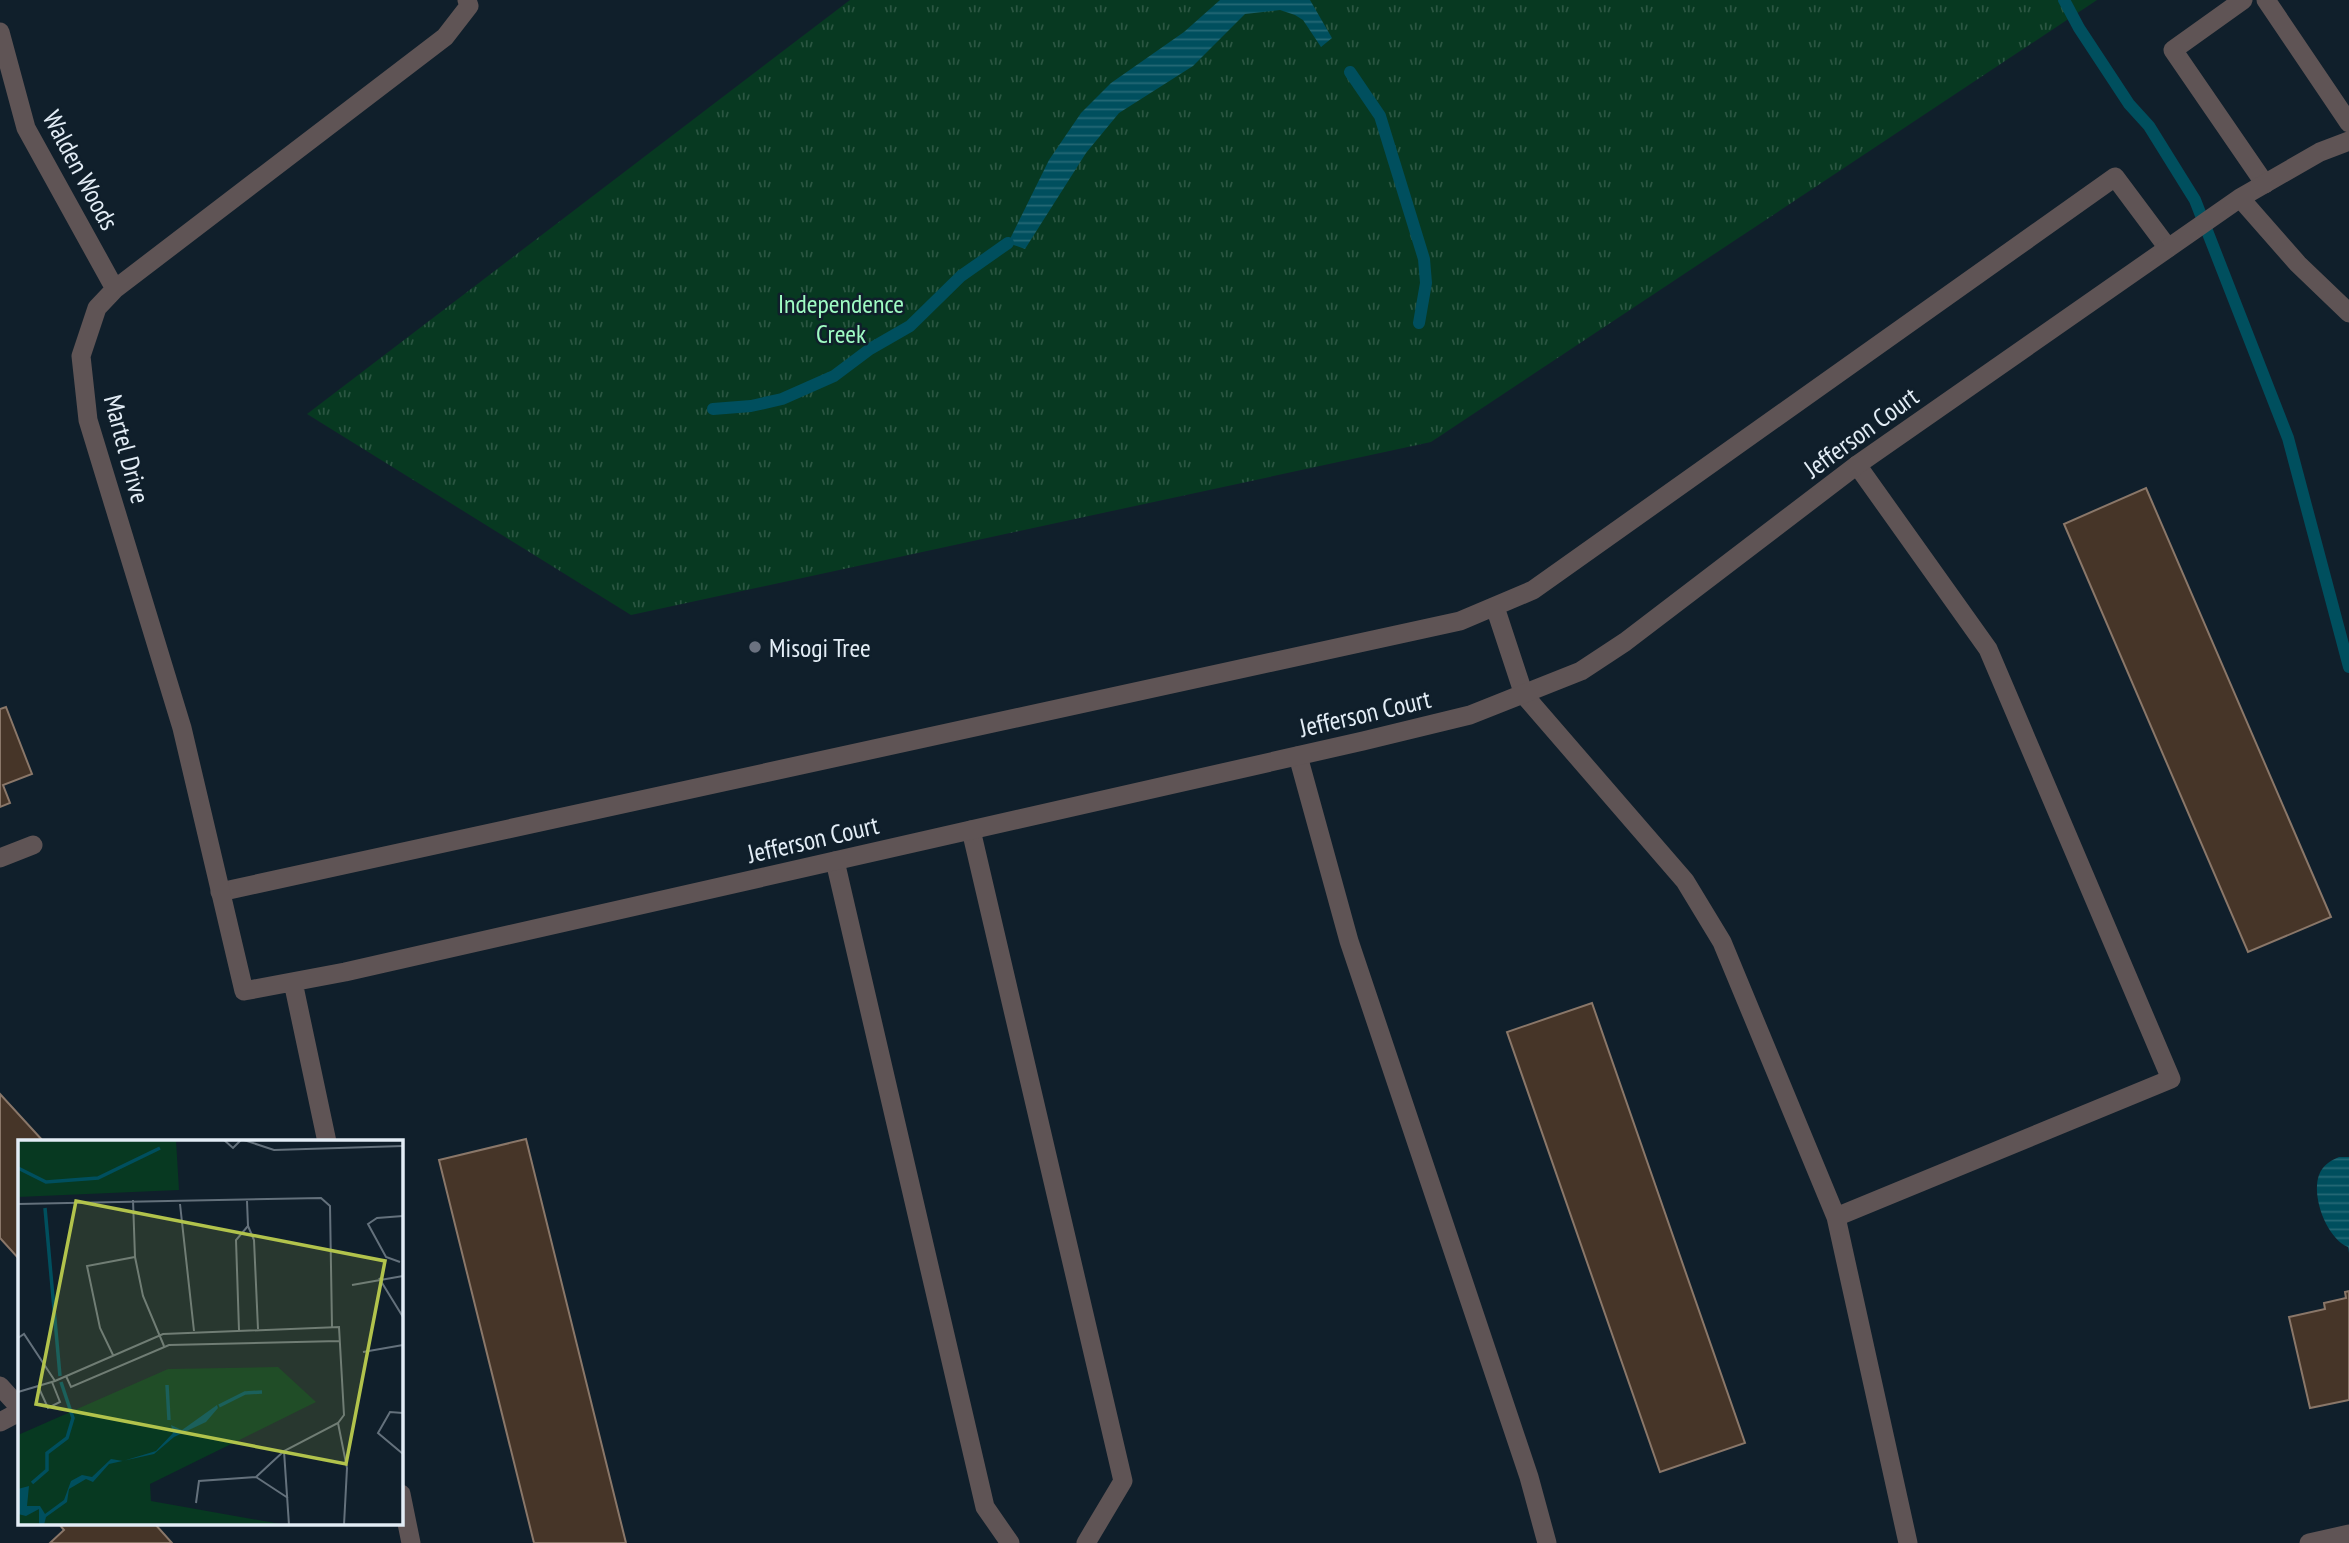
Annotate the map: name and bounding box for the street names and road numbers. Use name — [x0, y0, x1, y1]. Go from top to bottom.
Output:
street label: Walden Woods — [36, 105, 126, 235]
street label: Jefferson Court — [1796, 379, 1925, 485]
street label: Martel Drive — [97, 391, 157, 507]
street label: Jefferson Court — [1295, 682, 1434, 744]
street label: Jefferson Court — [743, 808, 882, 870]

